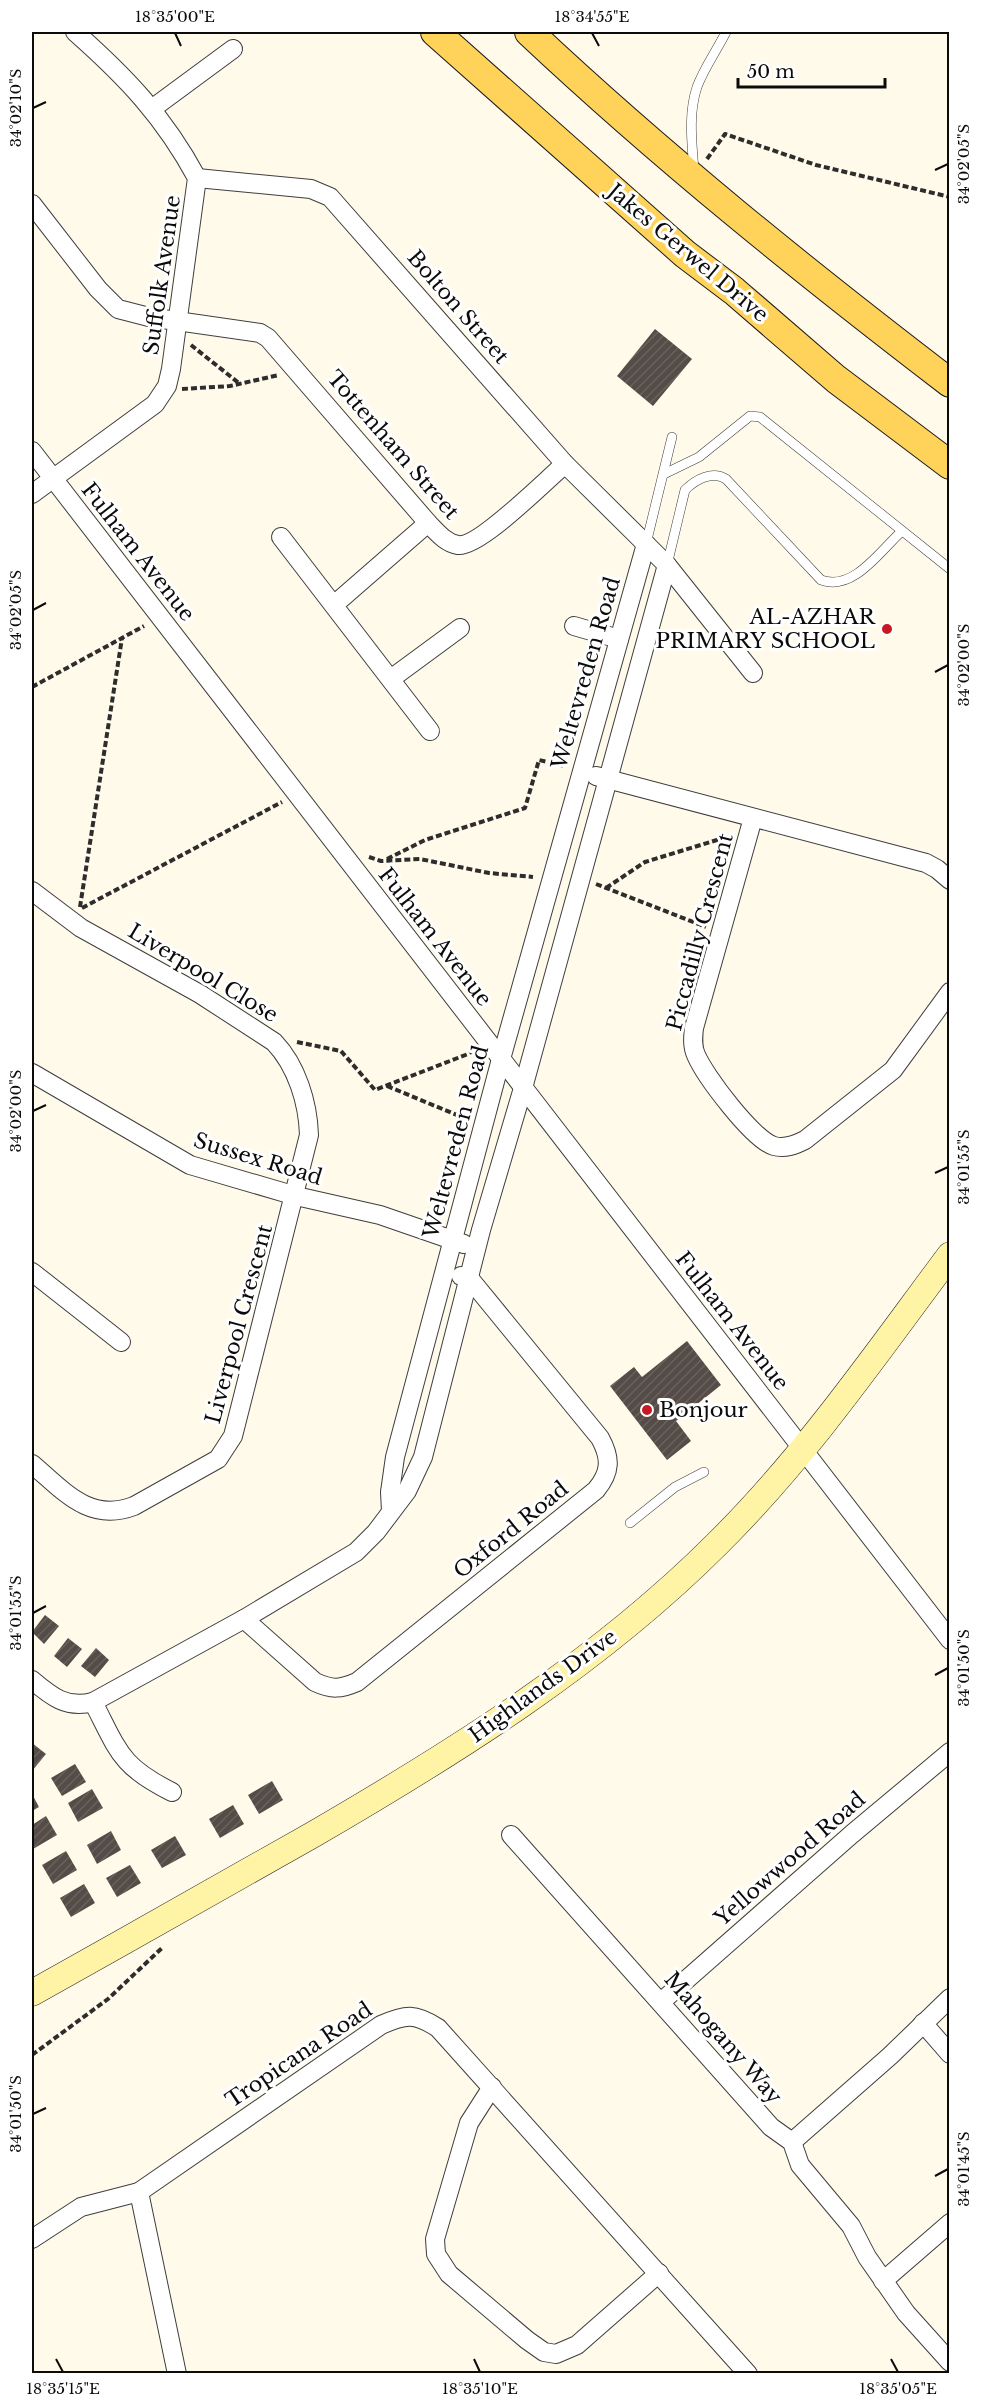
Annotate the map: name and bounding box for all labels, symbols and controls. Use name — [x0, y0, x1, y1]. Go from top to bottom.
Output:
text: 18°35'00"E — [135, 7, 215, 26]
text: 18°34'55"E — [554, 7, 630, 26]
scale bar — [738, 51, 885, 89]
text: 50 m — [747, 61, 795, 83]
text: 34°02'10"S — [6, 69, 25, 147]
text: 34°02'05"S — [954, 124, 973, 204]
street label: Jakes Gerwel Drive — [600, 176, 774, 328]
street label: Suffolk Avenue — [138, 193, 186, 357]
street label: Bolton Street — [402, 245, 514, 369]
street label: Tottenham Street — [321, 365, 465, 525]
street label: Fulham Avenue — [76, 478, 200, 626]
text: 34°02'05"S — [6, 570, 25, 650]
street label: Weltevreden Road — [546, 574, 626, 773]
place label: AL-AZHAR PRIMARY SCHOOL — [656, 604, 876, 654]
marker: AL-AZHAR PRIMARY SCHOOL — [880, 622, 894, 636]
text: 34°02'00"S — [954, 624, 973, 706]
street label: Piccadilly Crescent — [661, 830, 739, 1034]
street label: Fulham Avenue — [373, 863, 497, 1011]
street label: Liverpool Close — [123, 918, 283, 1028]
street label: Weltevreden Road — [417, 1043, 494, 1242]
text: 34°02'00"S — [6, 1070, 25, 1152]
street label: Sussex Road — [191, 1127, 325, 1191]
text: 34°01'55"S — [954, 1129, 973, 1205]
street label: Liverpool Crescent — [200, 1221, 278, 1426]
street label: Fulham Avenue — [670, 1247, 794, 1395]
place label: Bonjour — [659, 1397, 748, 1423]
marker: Bonjour — [640, 1403, 654, 1417]
street label: Oxford Road — [448, 1476, 574, 1584]
text: 34°01'55"S — [6, 1575, 25, 1651]
street label: Highlands Drive — [464, 1624, 622, 1748]
text: 34°01'50"S — [954, 1629, 973, 1707]
street label: Yellowwood Road — [709, 1786, 871, 1932]
street label: Mahogany Way — [659, 1967, 788, 2110]
street label: Tropicana Road — [221, 1996, 377, 2114]
text: 34°01'50"S — [6, 2075, 25, 2153]
text: 34°01'45"S — [954, 2131, 973, 2207]
text: 18°35'15"E — [26, 2379, 100, 2398]
text: 18°35'10"E — [442, 2379, 518, 2398]
text: 18°35'05"E — [859, 2379, 937, 2398]

